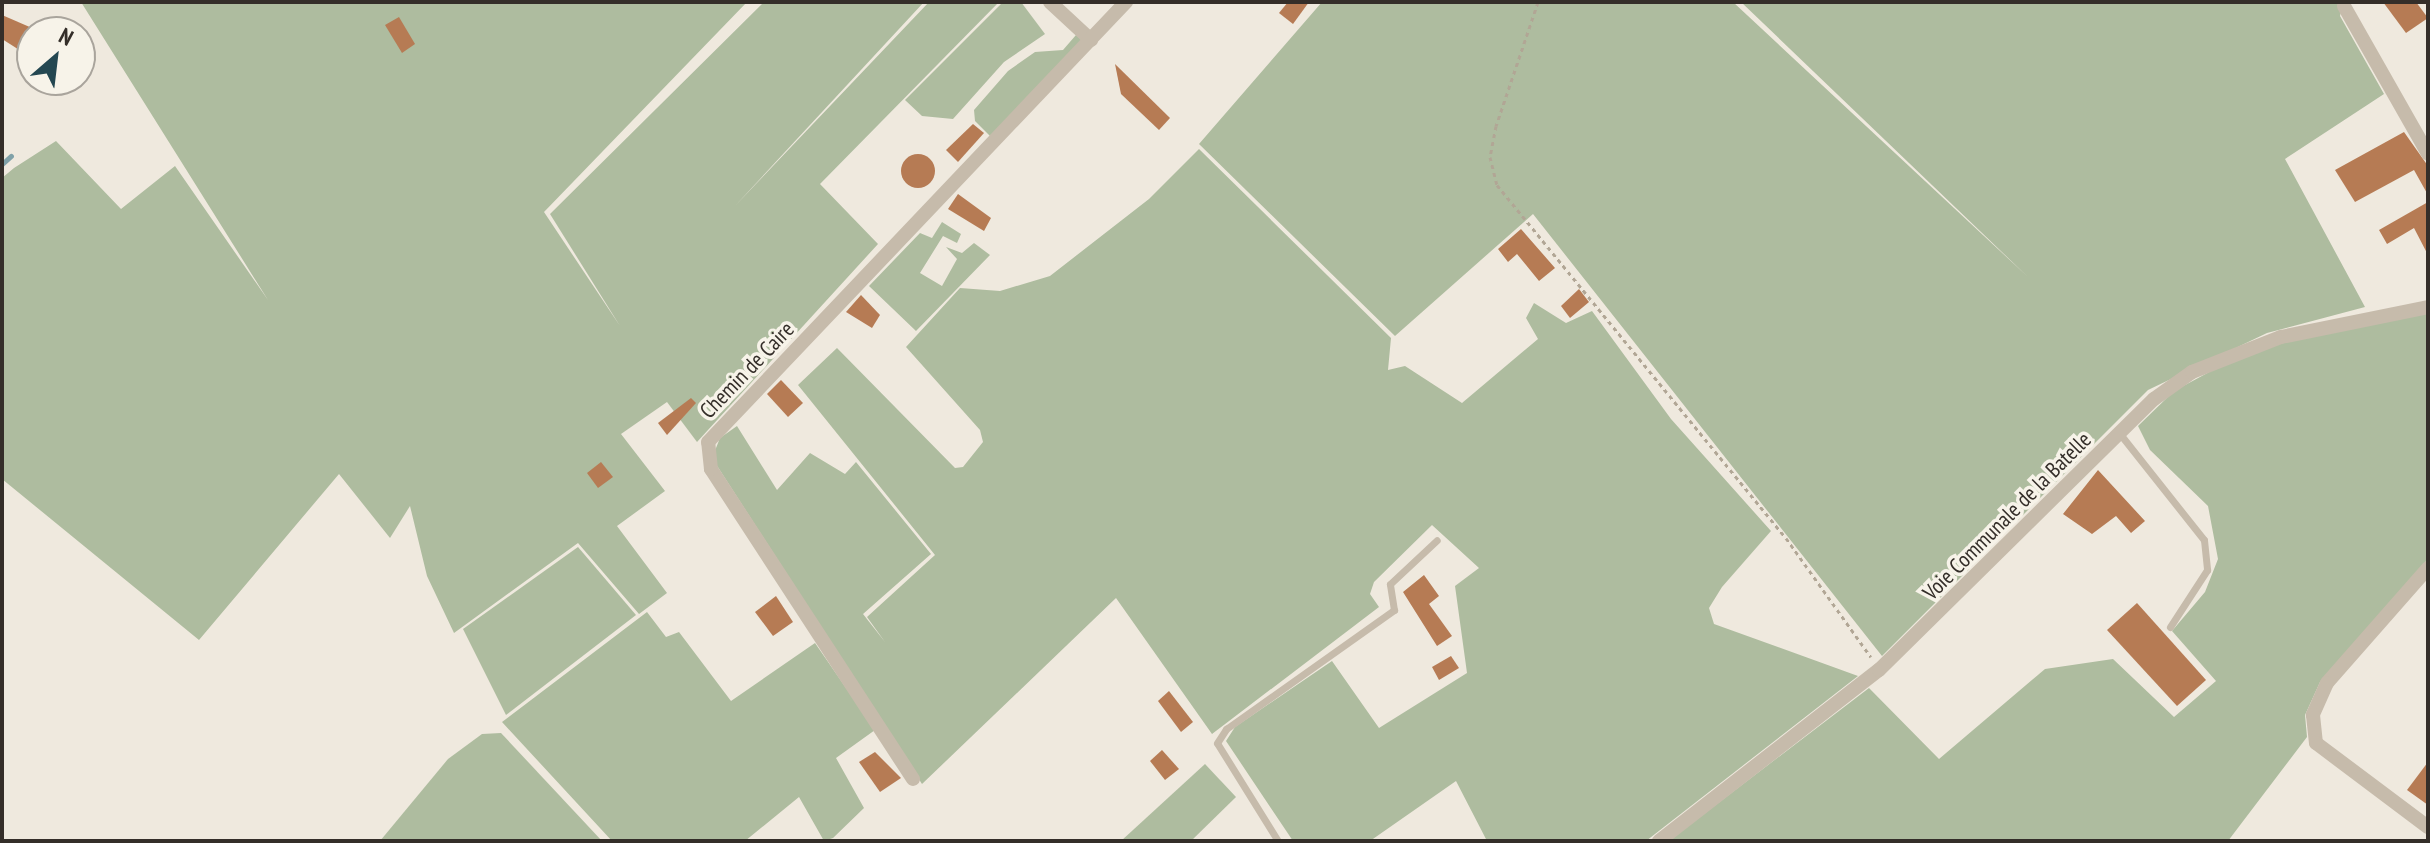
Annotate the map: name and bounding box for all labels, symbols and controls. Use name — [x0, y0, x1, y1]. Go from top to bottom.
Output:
north arrow — [16, 16, 96, 96]
text: N — [54, 21, 78, 52]
street label: Chemin de Caire — [694, 316, 800, 424]
street label: Voie Communale de la Batelle — [1917, 426, 2097, 606]

